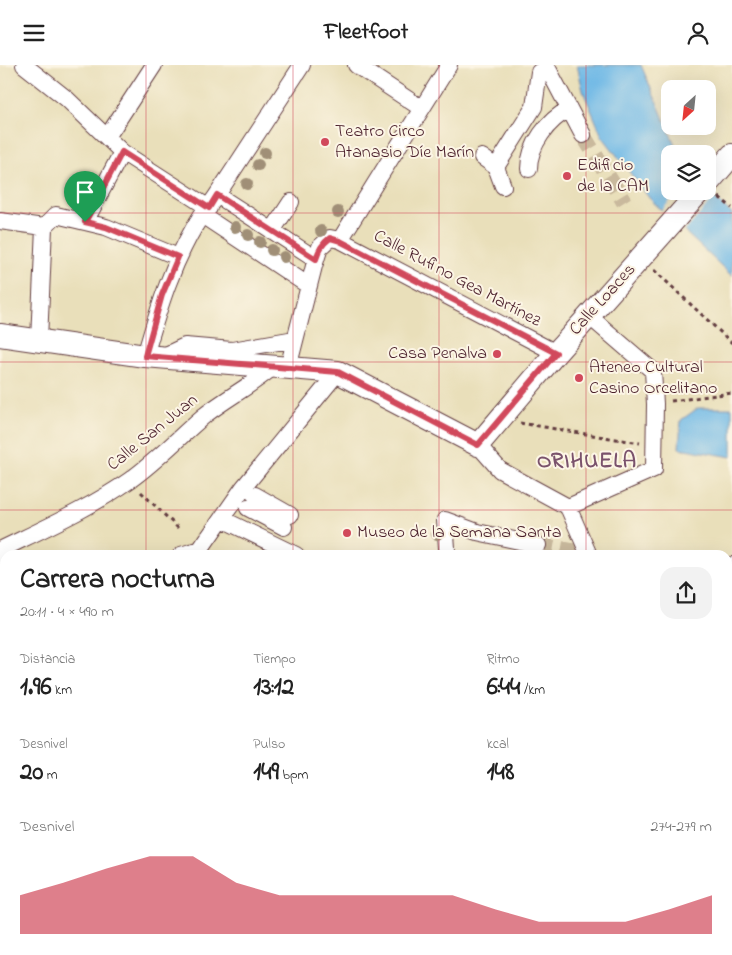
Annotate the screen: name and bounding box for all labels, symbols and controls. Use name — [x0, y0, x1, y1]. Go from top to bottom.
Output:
text: Fleetfoot — [324, 17, 408, 49]
icon: menu — [20, 19, 48, 47]
icon: person — [684, 19, 712, 47]
north arrow — [661, 80, 716, 135]
map controls — [661, 80, 716, 200]
place label: Teatro Circo Atanasio Díe Marín — [335, 119, 474, 166]
marker: Teatro Circo Atanasio Díe Marín — [319, 136, 331, 148]
button: layers — [661, 145, 716, 200]
place label: Edificio de la CAM — [577, 153, 649, 200]
marker: Edificio de la CAM — [561, 170, 573, 182]
pin — [64, 171, 106, 222]
icon: arrive — [71, 178, 99, 206]
street label: Calle Rufino Gea Martínez — [369, 224, 546, 334]
street label: Calle Loaces — [564, 258, 642, 342]
place label: Casa Penalva — [388, 341, 487, 367]
marker: Casa Penalva — [491, 348, 503, 360]
place label: Ateneo Cultural Casino Orcelitano — [589, 355, 717, 402]
marker: Ateneo Cultural Casino Orcelitano — [573, 372, 585, 384]
street label: Calle San Juan — [102, 388, 204, 478]
district label: ORIHUELA — [537, 446, 637, 478]
place label: Museo de la Semana Santa — [357, 520, 562, 546]
marker: Museo de la Semana Santa — [341, 527, 353, 539]
text: Carrera nocturna — [20, 560, 215, 601]
button: share — [660, 567, 712, 619]
text: 20:11 · 4 × 490 m — [20, 600, 114, 624]
text: Distancia — [20, 649, 75, 670]
text: Tiempo — [253, 649, 296, 670]
text: Ritmo — [487, 649, 520, 670]
text: 1.96 — [20, 670, 52, 706]
text: 13:12 — [253, 670, 294, 706]
text: 6:44 — [487, 670, 520, 706]
text: km — [52, 680, 72, 701]
text: /km — [520, 680, 545, 701]
text: Desnivel — [20, 734, 68, 755]
text: Pulso — [253, 734, 285, 755]
text: kcal — [487, 734, 509, 755]
text: 20 — [20, 755, 43, 791]
text: 149 — [253, 755, 279, 791]
text: 148 — [487, 755, 514, 791]
text: m — [43, 765, 58, 786]
text: bpm — [279, 765, 308, 786]
text: Desnivel — [20, 815, 74, 839]
text: 274–279 m — [650, 815, 712, 839]

